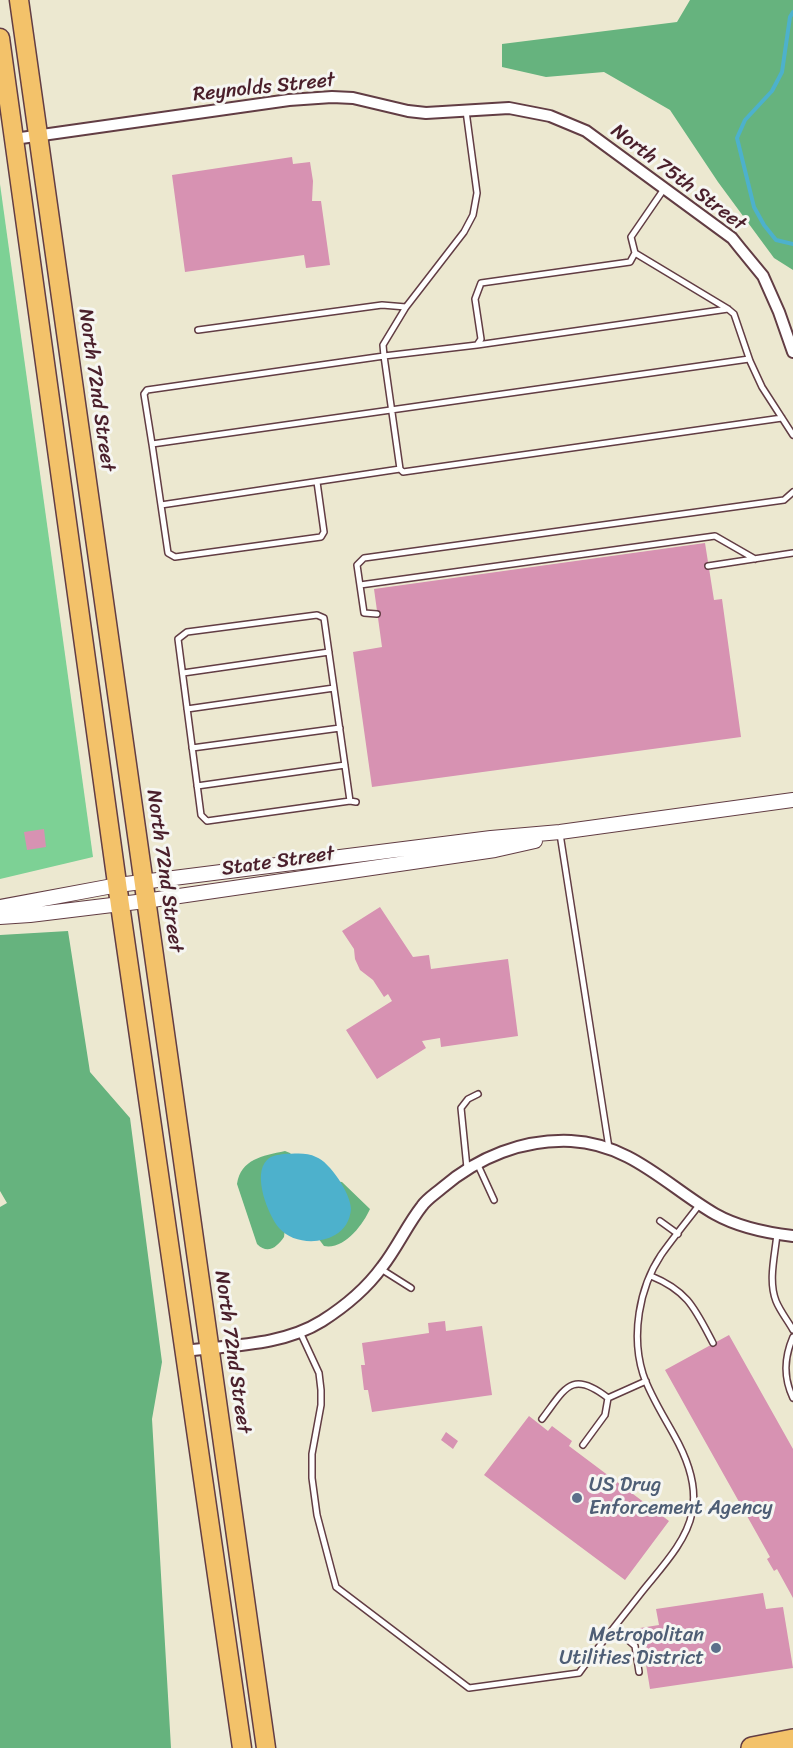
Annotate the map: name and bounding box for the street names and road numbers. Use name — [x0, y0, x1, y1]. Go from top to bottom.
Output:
street label: Reynolds Street — [192, 69, 336, 107]
street label: North 75th Street — [606, 119, 750, 237]
street label: North 72nd Street — [73, 307, 119, 473]
street label: North 72nd Street — [141, 788, 187, 954]
street label: State Street — [220, 842, 336, 882]
street label: North 72nd Street — [209, 1269, 255, 1435]

